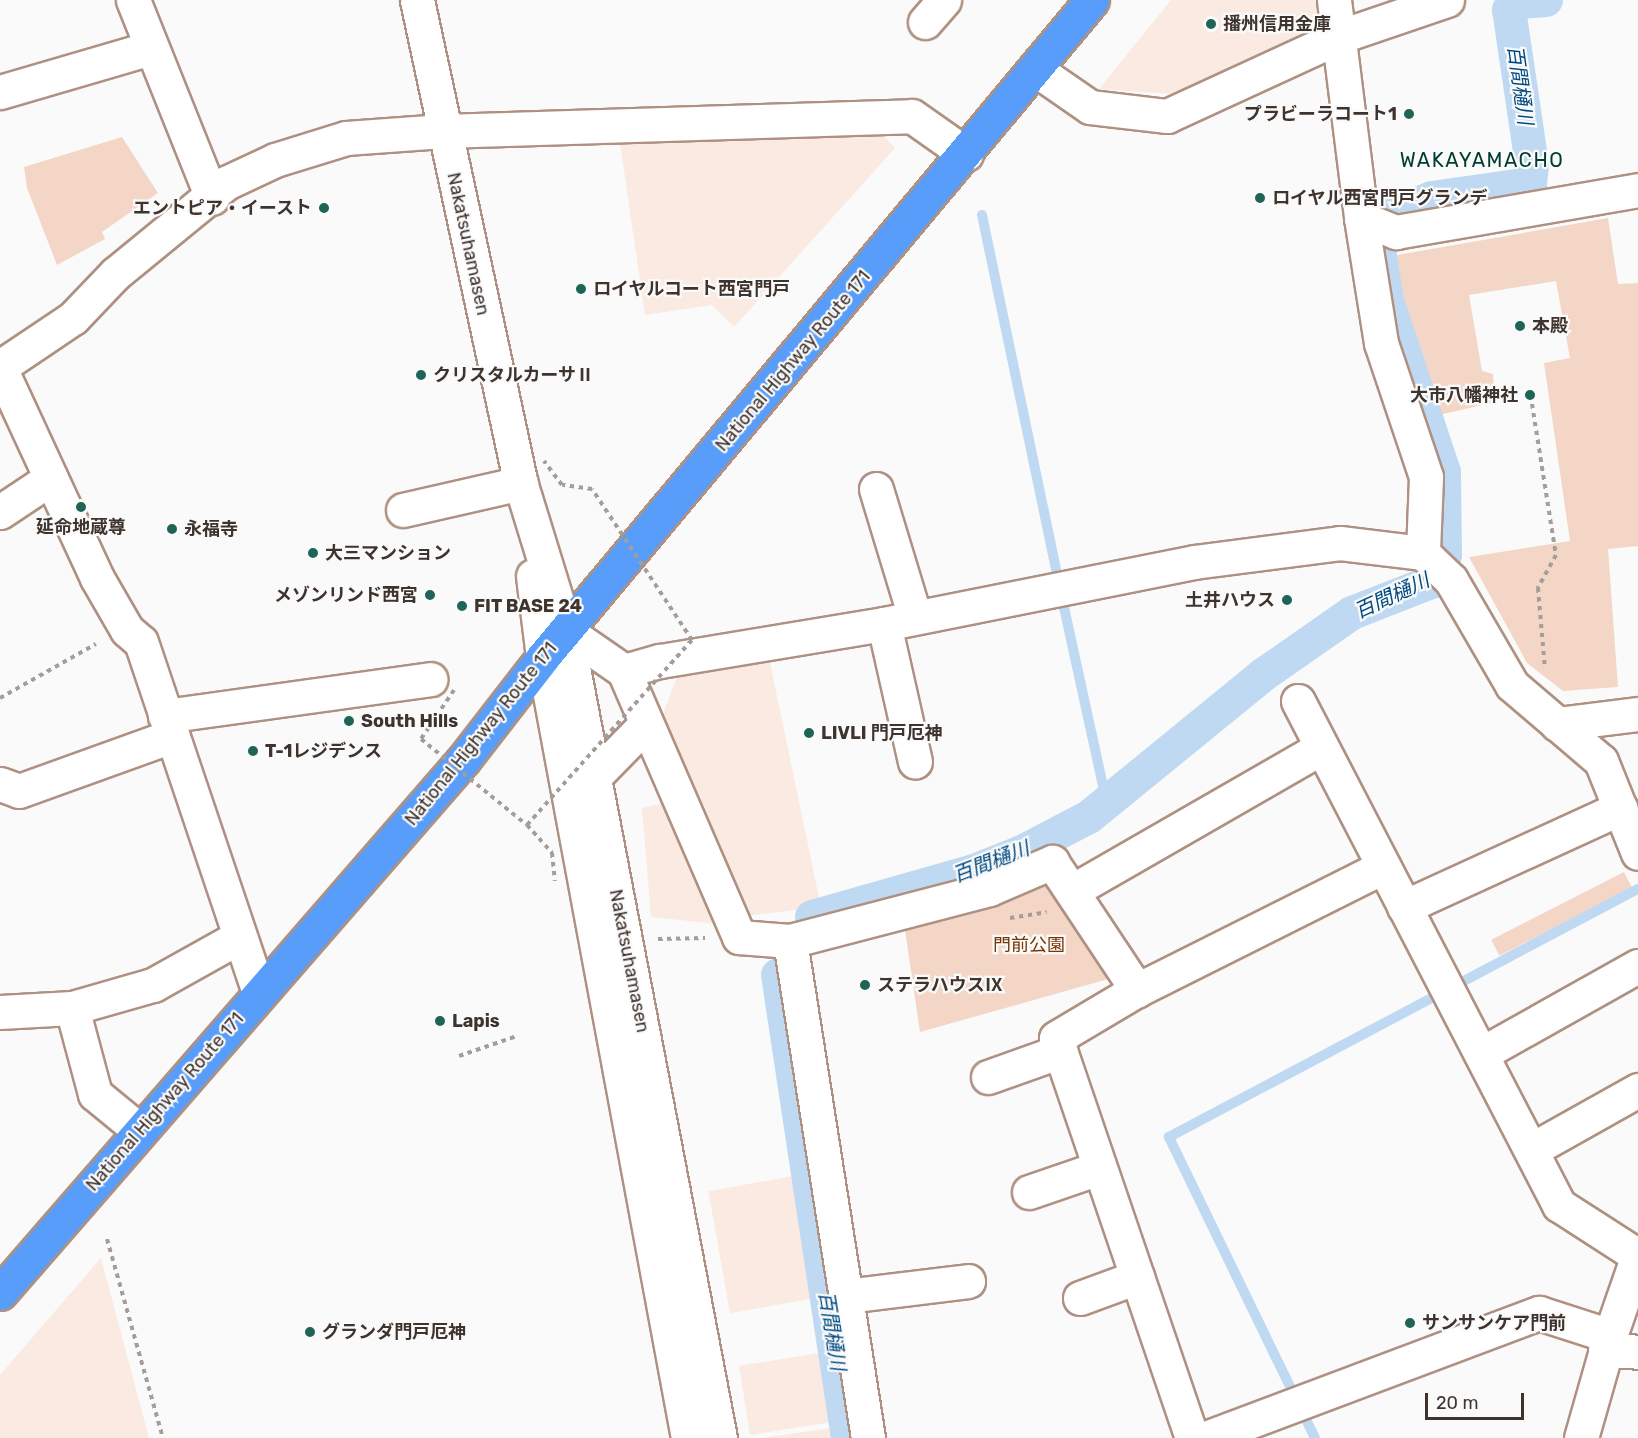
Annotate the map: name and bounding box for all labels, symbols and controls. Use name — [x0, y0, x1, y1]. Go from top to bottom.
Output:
place label: 播州信用金庫 — [1223, 13, 1331, 35]
marker: 播州信用金庫 — [1204, 17, 1218, 31]
water label: 百間樋川 — [1503, 44, 1537, 126]
place label: プラビーラコート1 — [1244, 103, 1397, 125]
marker: プラビーラコート1 — [1402, 107, 1416, 121]
district label: WAKAYAMACHO — [1400, 148, 1564, 172]
street label: Nakatsuhamasen — [442, 171, 494, 317]
place label: ロイヤル西宮門戸グランデ — [1272, 187, 1488, 209]
marker: ロイヤル西宮門戸グランデ — [1253, 191, 1267, 205]
place label: エントピア・イースト — [132, 197, 312, 219]
marker: エントピア・イースト — [317, 201, 331, 215]
street label: National Highway Route 171 — [711, 266, 875, 456]
place label: ロイヤルコート西宮門戸 — [593, 278, 791, 300]
marker: ロイヤルコート西宮門戸 — [574, 282, 588, 296]
place label: 本殿 — [1532, 315, 1568, 337]
marker: 本殿 — [1513, 319, 1527, 333]
place label: クリスタルカーサⅡ — [433, 364, 595, 386]
marker: クリスタルカーサⅡ — [414, 368, 428, 382]
place label: 大市八幡神社 — [1410, 384, 1518, 406]
marker: 大市八幡神社 — [1523, 388, 1537, 402]
marker: 延命地蔵尊 — [74, 500, 88, 514]
place label: 延命地蔵尊 — [36, 516, 126, 538]
place label: 永福寺 — [184, 518, 238, 540]
marker: 永福寺 — [165, 522, 179, 536]
place label: 大三マンション — [325, 542, 451, 564]
marker: 大三マンション — [306, 546, 320, 560]
water label: 百間樋川 — [1351, 568, 1433, 624]
place label: メゾンリンド西宮 — [274, 584, 418, 606]
marker: メゾンリンド西宮 — [423, 588, 437, 602]
place label: 土井ハウス — [1185, 589, 1275, 611]
marker: 土井ハウス — [1280, 593, 1294, 607]
place label: FIT BASE 24 — [474, 595, 582, 617]
marker: FIT BASE 24 — [455, 599, 469, 613]
street label: National Highway Route 171 — [400, 638, 562, 830]
place label: South Hills — [361, 710, 458, 732]
marker: South Hills — [342, 714, 356, 728]
place label: LIVLI 門戸厄神 — [821, 722, 942, 744]
marker: LIVLI 門戸厄神 — [802, 726, 816, 740]
place label: T-1レジデンス — [265, 740, 382, 762]
marker: T-1レジデンス — [246, 744, 260, 758]
water label: 百間樋川 — [949, 836, 1033, 888]
street label: Nakatsuhamasen — [605, 888, 653, 1034]
park label: 門前公園 — [993, 934, 1065, 956]
place label: ステラハウスⅨ — [877, 974, 1003, 996]
marker: ステラハウスⅨ — [858, 978, 872, 992]
street label: National Highway Route 171 — [81, 1008, 249, 1196]
place label: Lapis — [452, 1010, 500, 1032]
marker: Lapis — [433, 1014, 447, 1028]
water label: 百間樋川 — [814, 1290, 850, 1372]
place label: サンサンケア門前 — [1422, 1312, 1566, 1334]
marker: サンサンケア門前 — [1403, 1316, 1417, 1330]
place label: グランダ門戸厄神 — [322, 1321, 466, 1343]
marker: グランダ門戸厄神 — [303, 1325, 317, 1339]
scale bar — [1428, 1381, 1527, 1419]
text: 20 m — [1436, 1392, 1478, 1414]

